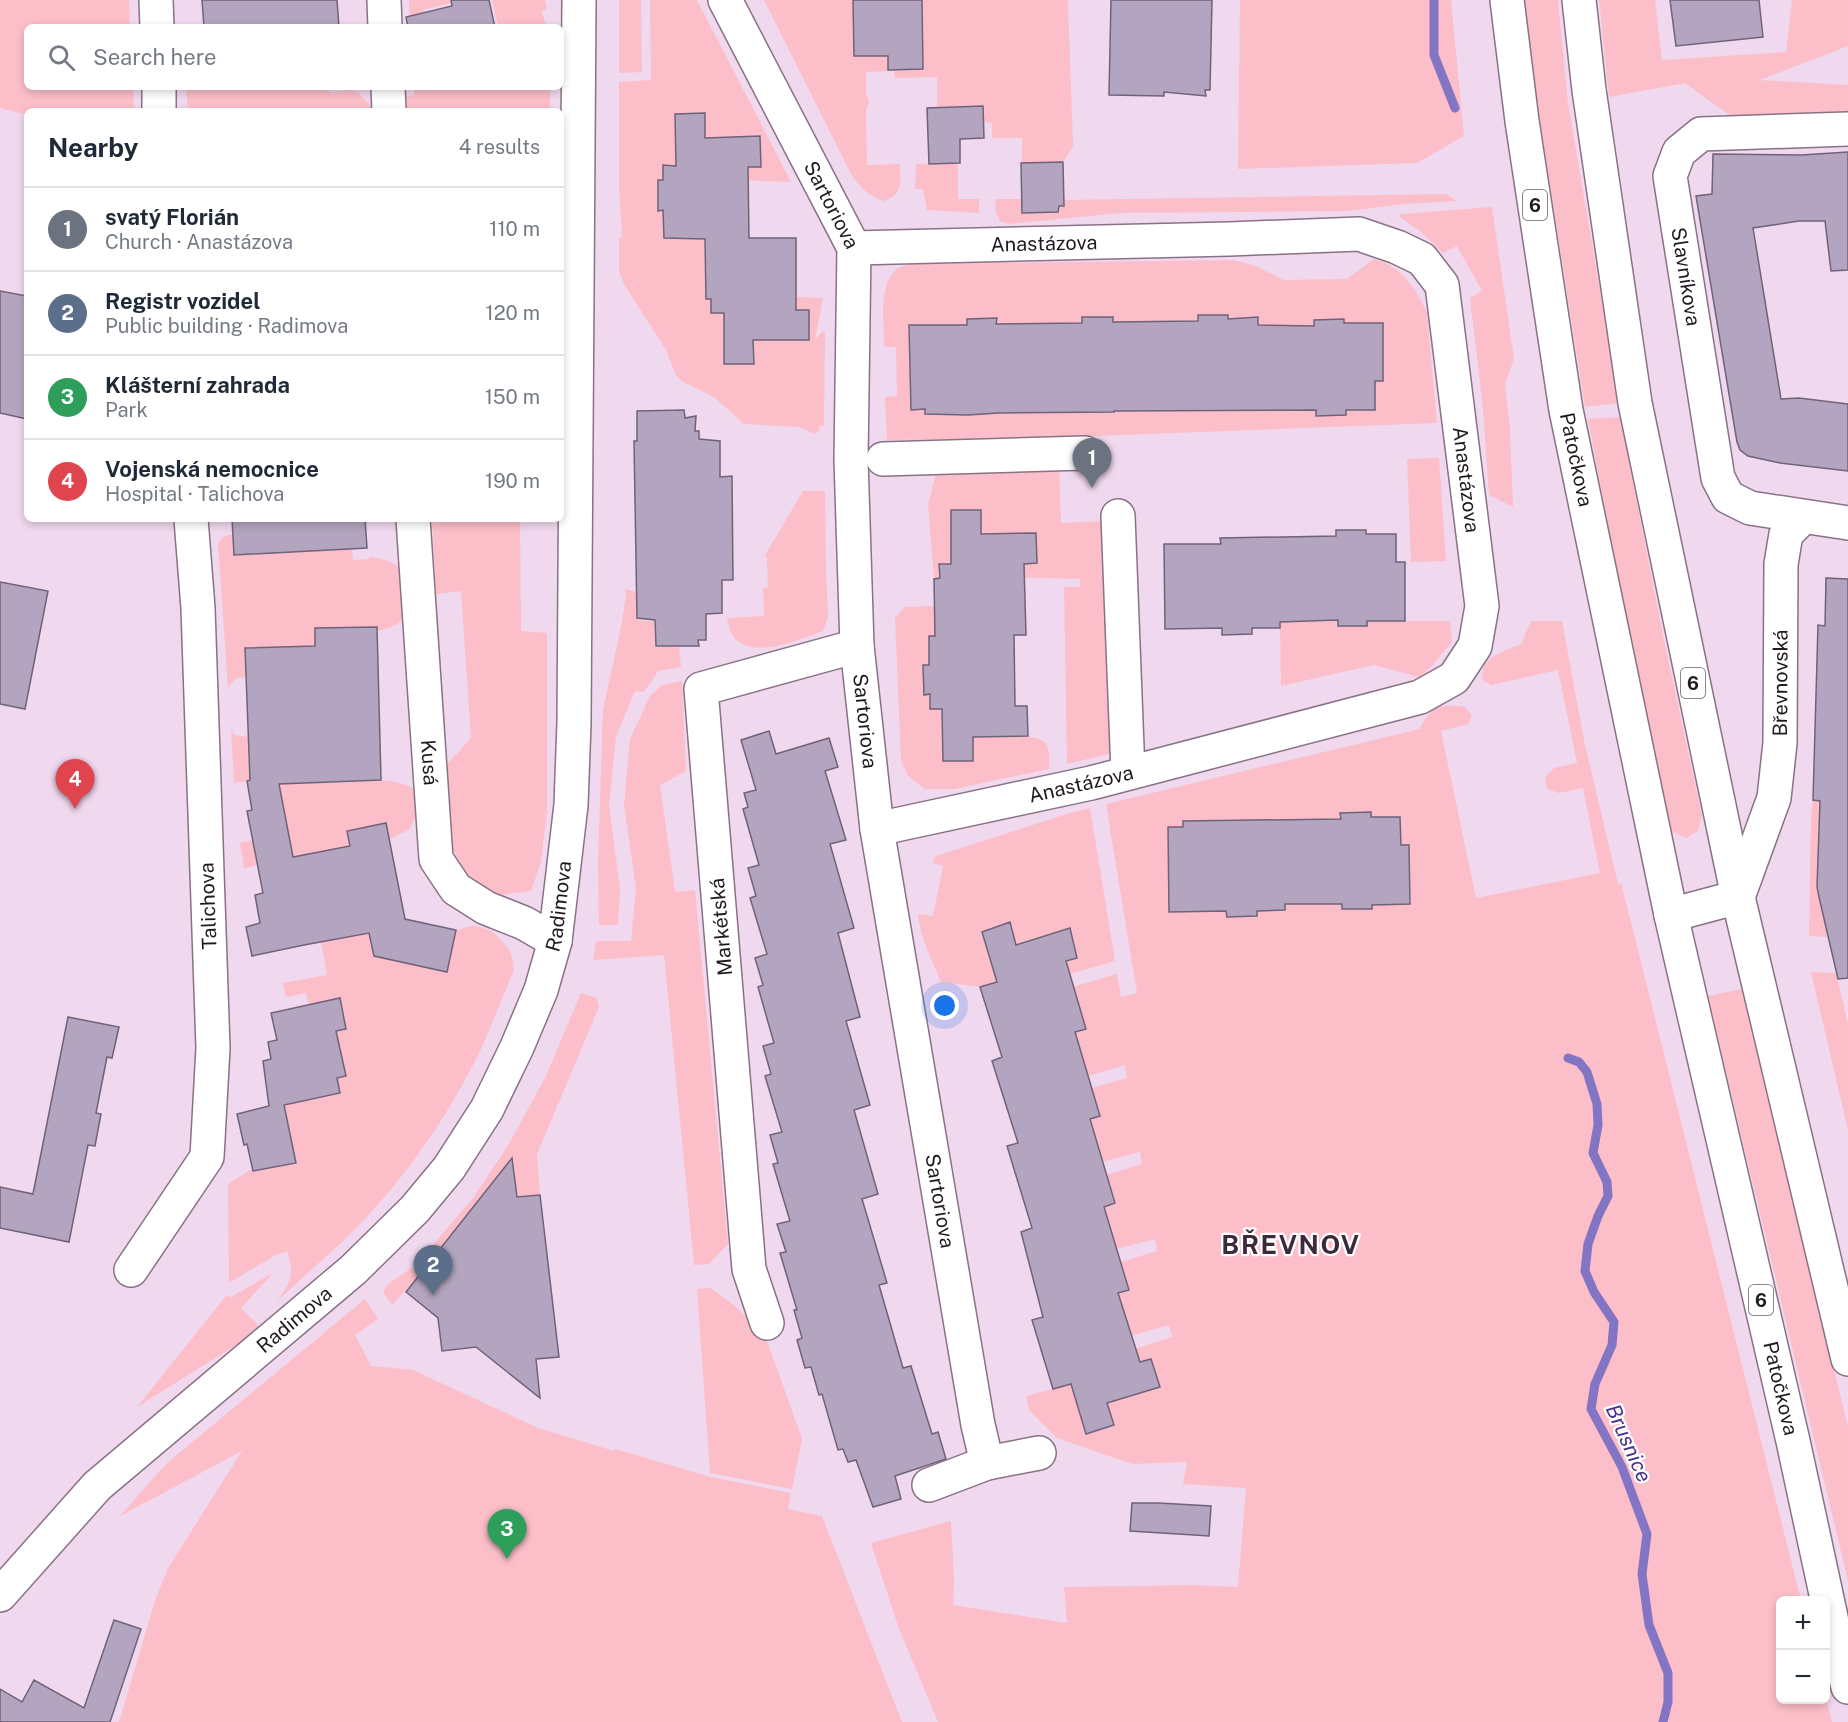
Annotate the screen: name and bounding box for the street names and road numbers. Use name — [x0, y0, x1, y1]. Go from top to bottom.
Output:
street label: Sartoriova — [799, 157, 864, 253]
road number: 6 — [1523, 190, 1547, 220]
street label: Slavníkova — [1666, 226, 1706, 328]
street label: Anastázova — [990, 230, 1098, 257]
street label: Patočkova — [1555, 410, 1598, 509]
street label: Anastázova — [1448, 425, 1485, 534]
street label: Břevnovská — [1768, 629, 1793, 737]
road number: 6 — [1681, 668, 1705, 698]
street label: Sartoriova — [848, 672, 882, 770]
street label: Kusá — [416, 739, 443, 786]
street label: Anastázova — [1026, 760, 1136, 808]
street label: Radimova — [541, 860, 576, 954]
street label: Talichova — [194, 862, 222, 950]
street label: Markétská — [705, 877, 737, 977]
street label: Sartoriova — [920, 1152, 960, 1250]
street label: Radimova — [252, 1281, 337, 1358]
road number: 6 — [1749, 1285, 1773, 1315]
street label: Patočkova — [1758, 1339, 1803, 1438]

